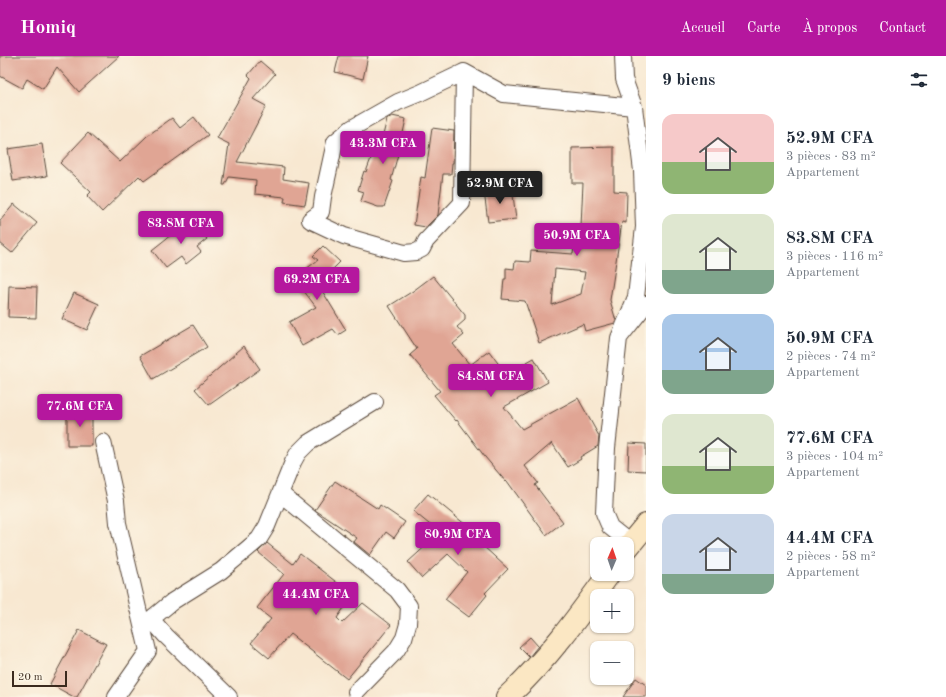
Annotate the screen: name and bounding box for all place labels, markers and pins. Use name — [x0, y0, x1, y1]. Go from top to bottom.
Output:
pin: 43.3M CFA — [337, 131, 429, 165]
pin: 52.9M CFA — [454, 171, 546, 205]
pin: 83.8M CFA — [135, 211, 227, 245]
pin: 50.9M CFA — [531, 223, 623, 257]
pin: 69.2M CFA — [271, 267, 363, 301]
pin: 84.8M CFA — [445, 364, 537, 398]
pin: 77.6M CFA — [34, 394, 126, 428]
pin: 80.9M CFA — [412, 522, 504, 556]
pin: 44.4M CFA — [270, 582, 362, 616]

